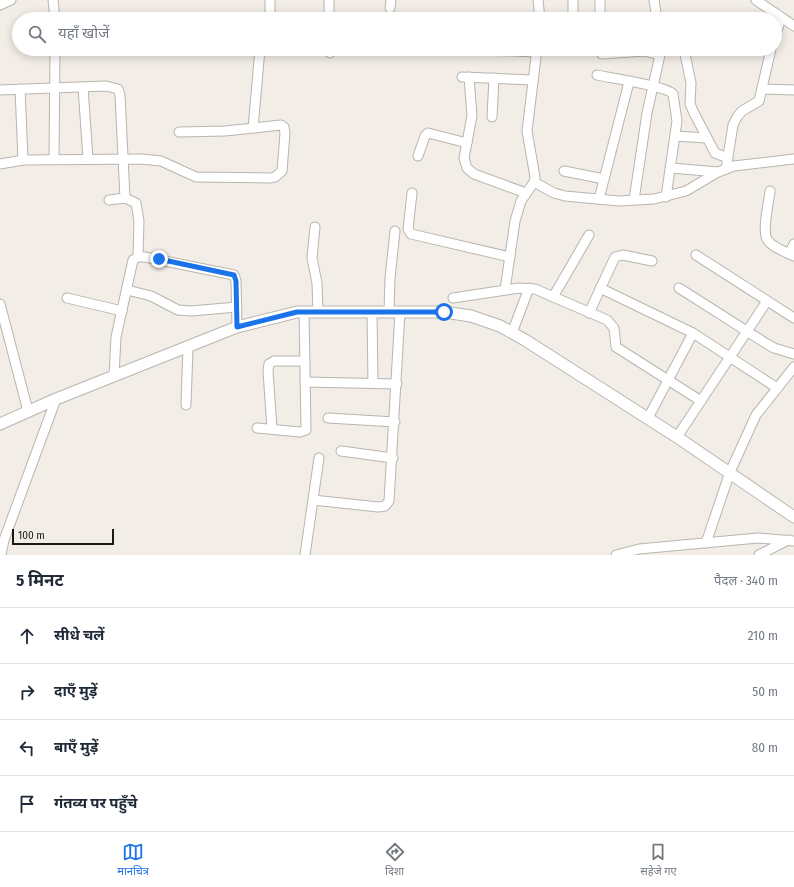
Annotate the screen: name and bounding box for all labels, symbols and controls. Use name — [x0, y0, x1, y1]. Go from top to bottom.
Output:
search box — [12, 12, 782, 56]
icon: search — [26, 23, 48, 45]
text: यहाँ खोजें — [58, 24, 109, 42]
route end — [150, 250, 168, 268]
route start — [435, 303, 453, 321]
scale bar — [12, 527, 114, 546]
text: 100 m — [18, 529, 45, 542]
text: 5 मिनट — [16, 570, 64, 591]
text: पैदल · 340 m — [714, 573, 778, 588]
icon: ahead — [16, 625, 38, 647]
text: सीधे चलें — [54, 626, 104, 644]
text: 210 m — [748, 628, 778, 643]
icon: right — [16, 681, 38, 703]
text: दाएँ मुड़ें — [54, 682, 97, 700]
text: 50 m — [752, 684, 778, 699]
icon: left — [16, 737, 38, 759]
text: बाएँ मुड़ें — [54, 738, 98, 756]
text: 80 m — [752, 740, 778, 755]
icon: arrive — [16, 793, 38, 815]
text: गंतव्य पर पहुँचे — [54, 794, 137, 812]
tab: मानचित्र — [117, 841, 149, 879]
tab: दिशा — [384, 841, 406, 879]
tab: सहेजे गए — [640, 841, 677, 879]

